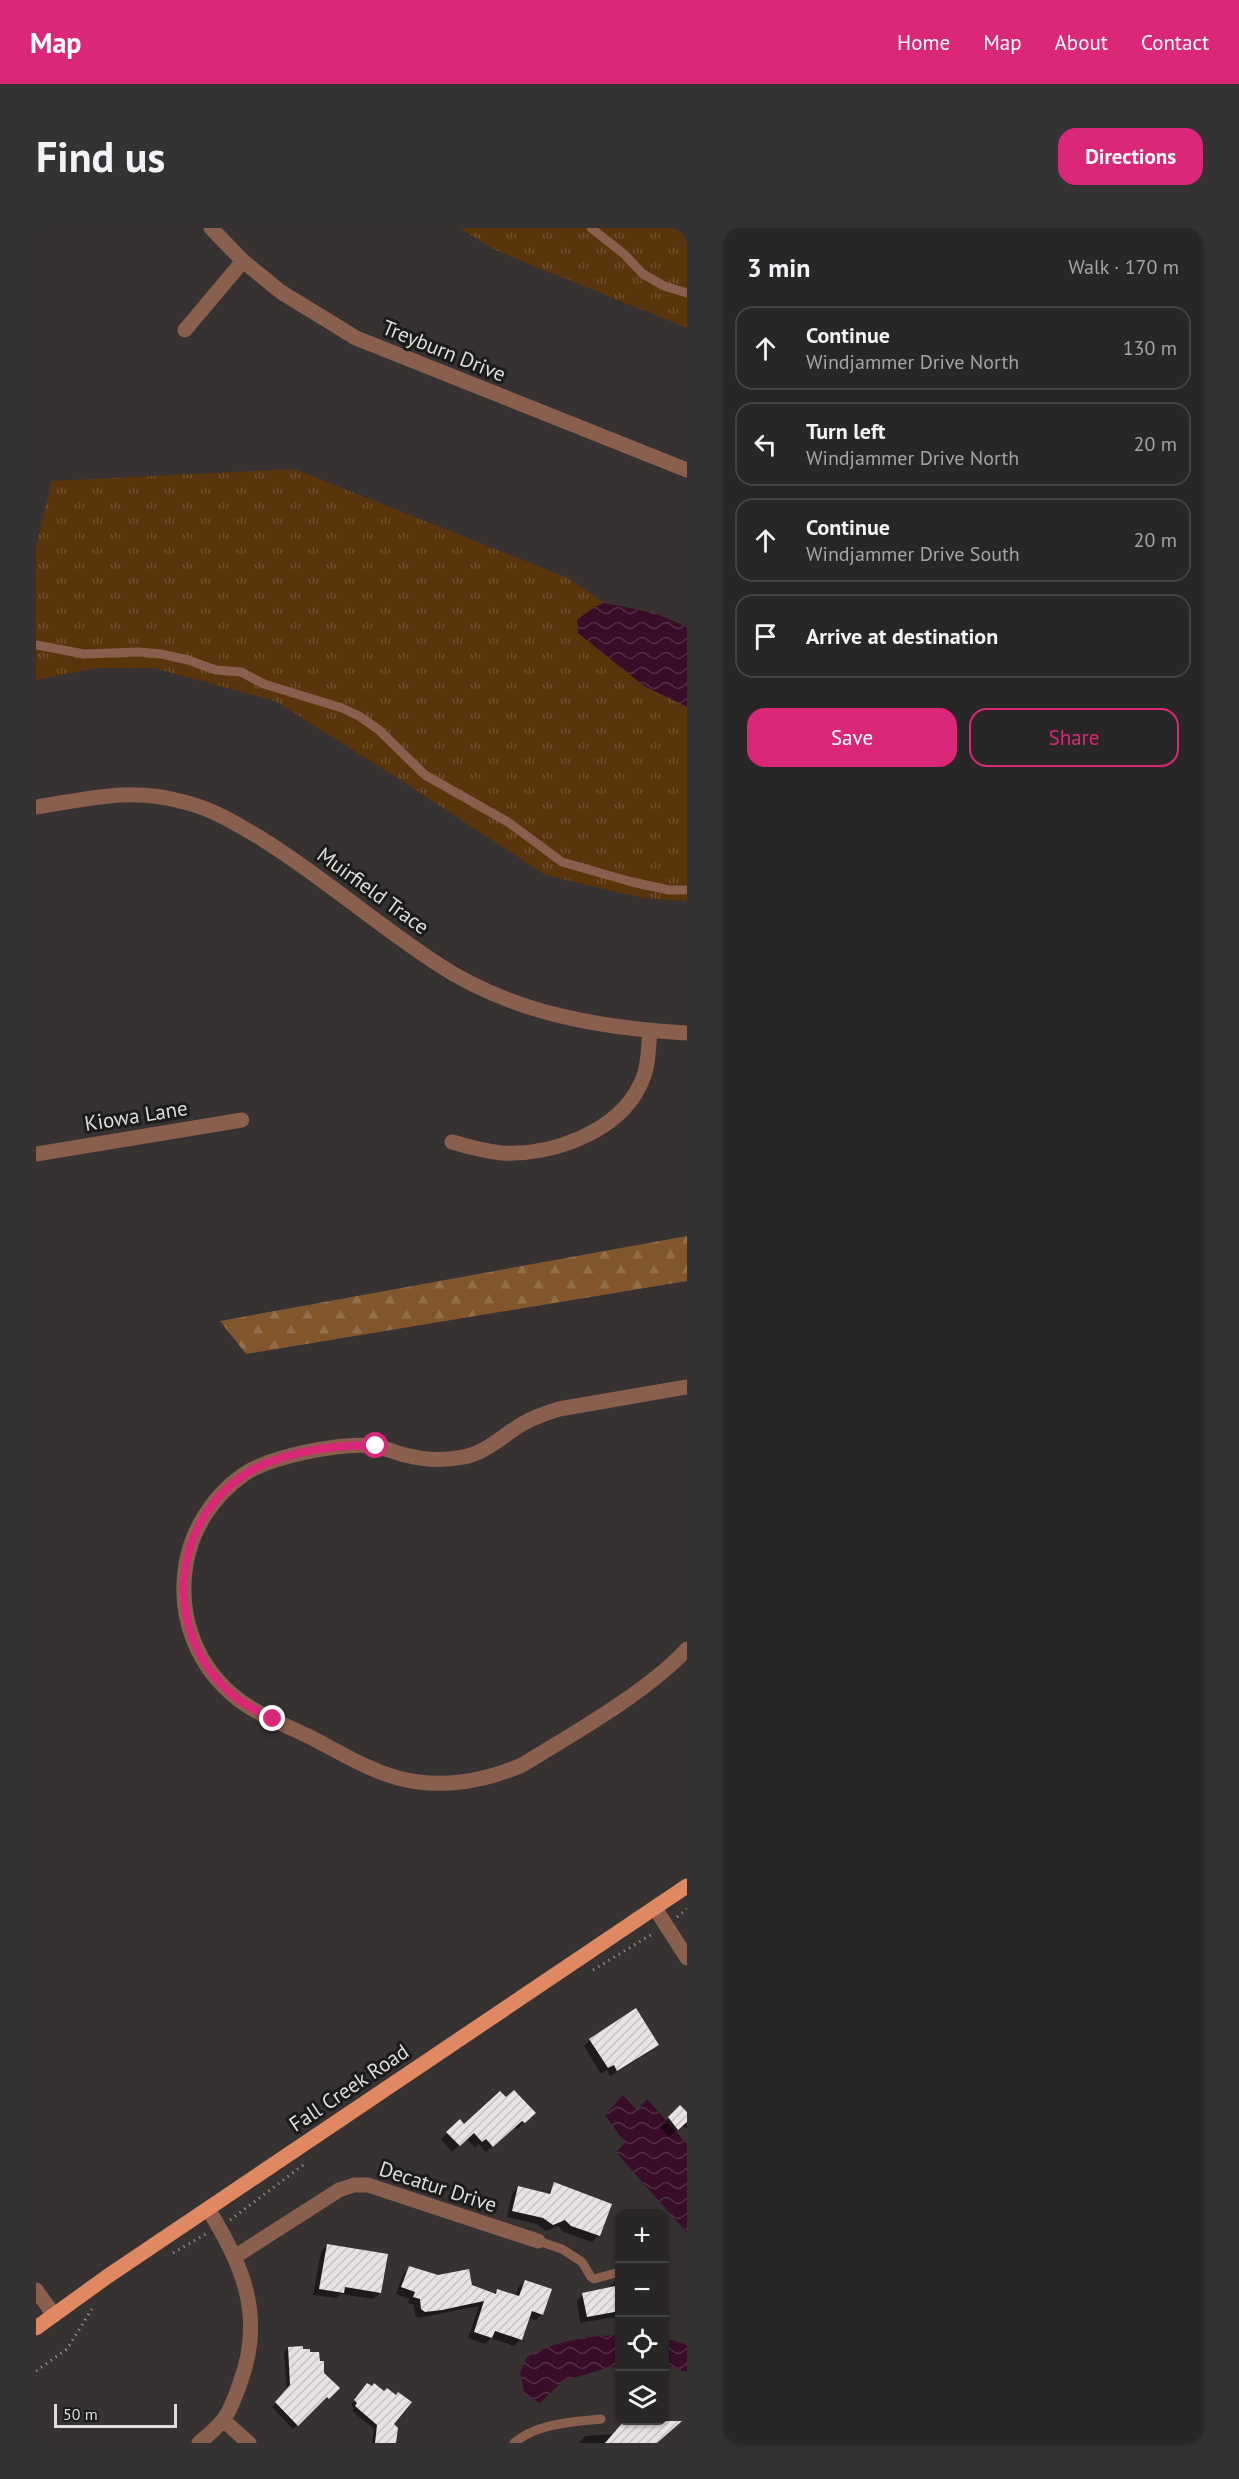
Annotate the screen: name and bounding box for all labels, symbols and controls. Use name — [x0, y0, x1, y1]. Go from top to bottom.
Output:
text: Map — [30, 24, 81, 61]
text: Home — [897, 29, 950, 56]
text: Map — [983, 29, 1022, 56]
text: About — [1055, 29, 1108, 56]
text: Contact — [1141, 29, 1209, 56]
button: Directions — [1058, 128, 1203, 185]
text: Find us — [36, 129, 165, 184]
text: 3 min — [747, 251, 810, 284]
text: Walk · 170 m — [1068, 254, 1179, 280]
street label: Treyburn Drive — [379, 314, 510, 388]
text: Continue — [806, 321, 890, 349]
icon: ahead — [749, 332, 782, 365]
text: 130 m — [1123, 335, 1177, 361]
text: Windjammer Drive North — [806, 349, 1019, 375]
text: Turn left — [806, 417, 886, 445]
icon: left — [749, 428, 782, 461]
text: 20 m — [1134, 431, 1177, 457]
text: Windjammer Drive North — [806, 445, 1019, 471]
text: Continue — [806, 513, 890, 541]
icon: ahead — [749, 524, 782, 557]
text: 20 m — [1134, 527, 1177, 553]
text: Windjammer Drive South — [806, 541, 1020, 567]
icon: arrive — [749, 620, 782, 653]
text: Arrive at destination — [806, 622, 998, 650]
button: Save — [747, 708, 957, 767]
button: Share — [969, 708, 1179, 767]
street label: Muirfield Trace — [312, 841, 435, 940]
street label: Kiowa Lane — [82, 1094, 189, 1137]
route start — [362, 1432, 388, 1458]
route end — [259, 1705, 285, 1731]
street label: Fall Creek Road — [284, 2038, 414, 2138]
street label: Decatur Drive — [376, 2155, 500, 2218]
map controls — [615, 2209, 669, 2425]
button: + — [615, 2209, 669, 2263]
button: − — [615, 2263, 669, 2317]
button: locate — [615, 2317, 669, 2371]
button: layers — [615, 2371, 669, 2425]
scale bar — [54, 2401, 177, 2428]
text: 50 m — [63, 2404, 98, 2424]

